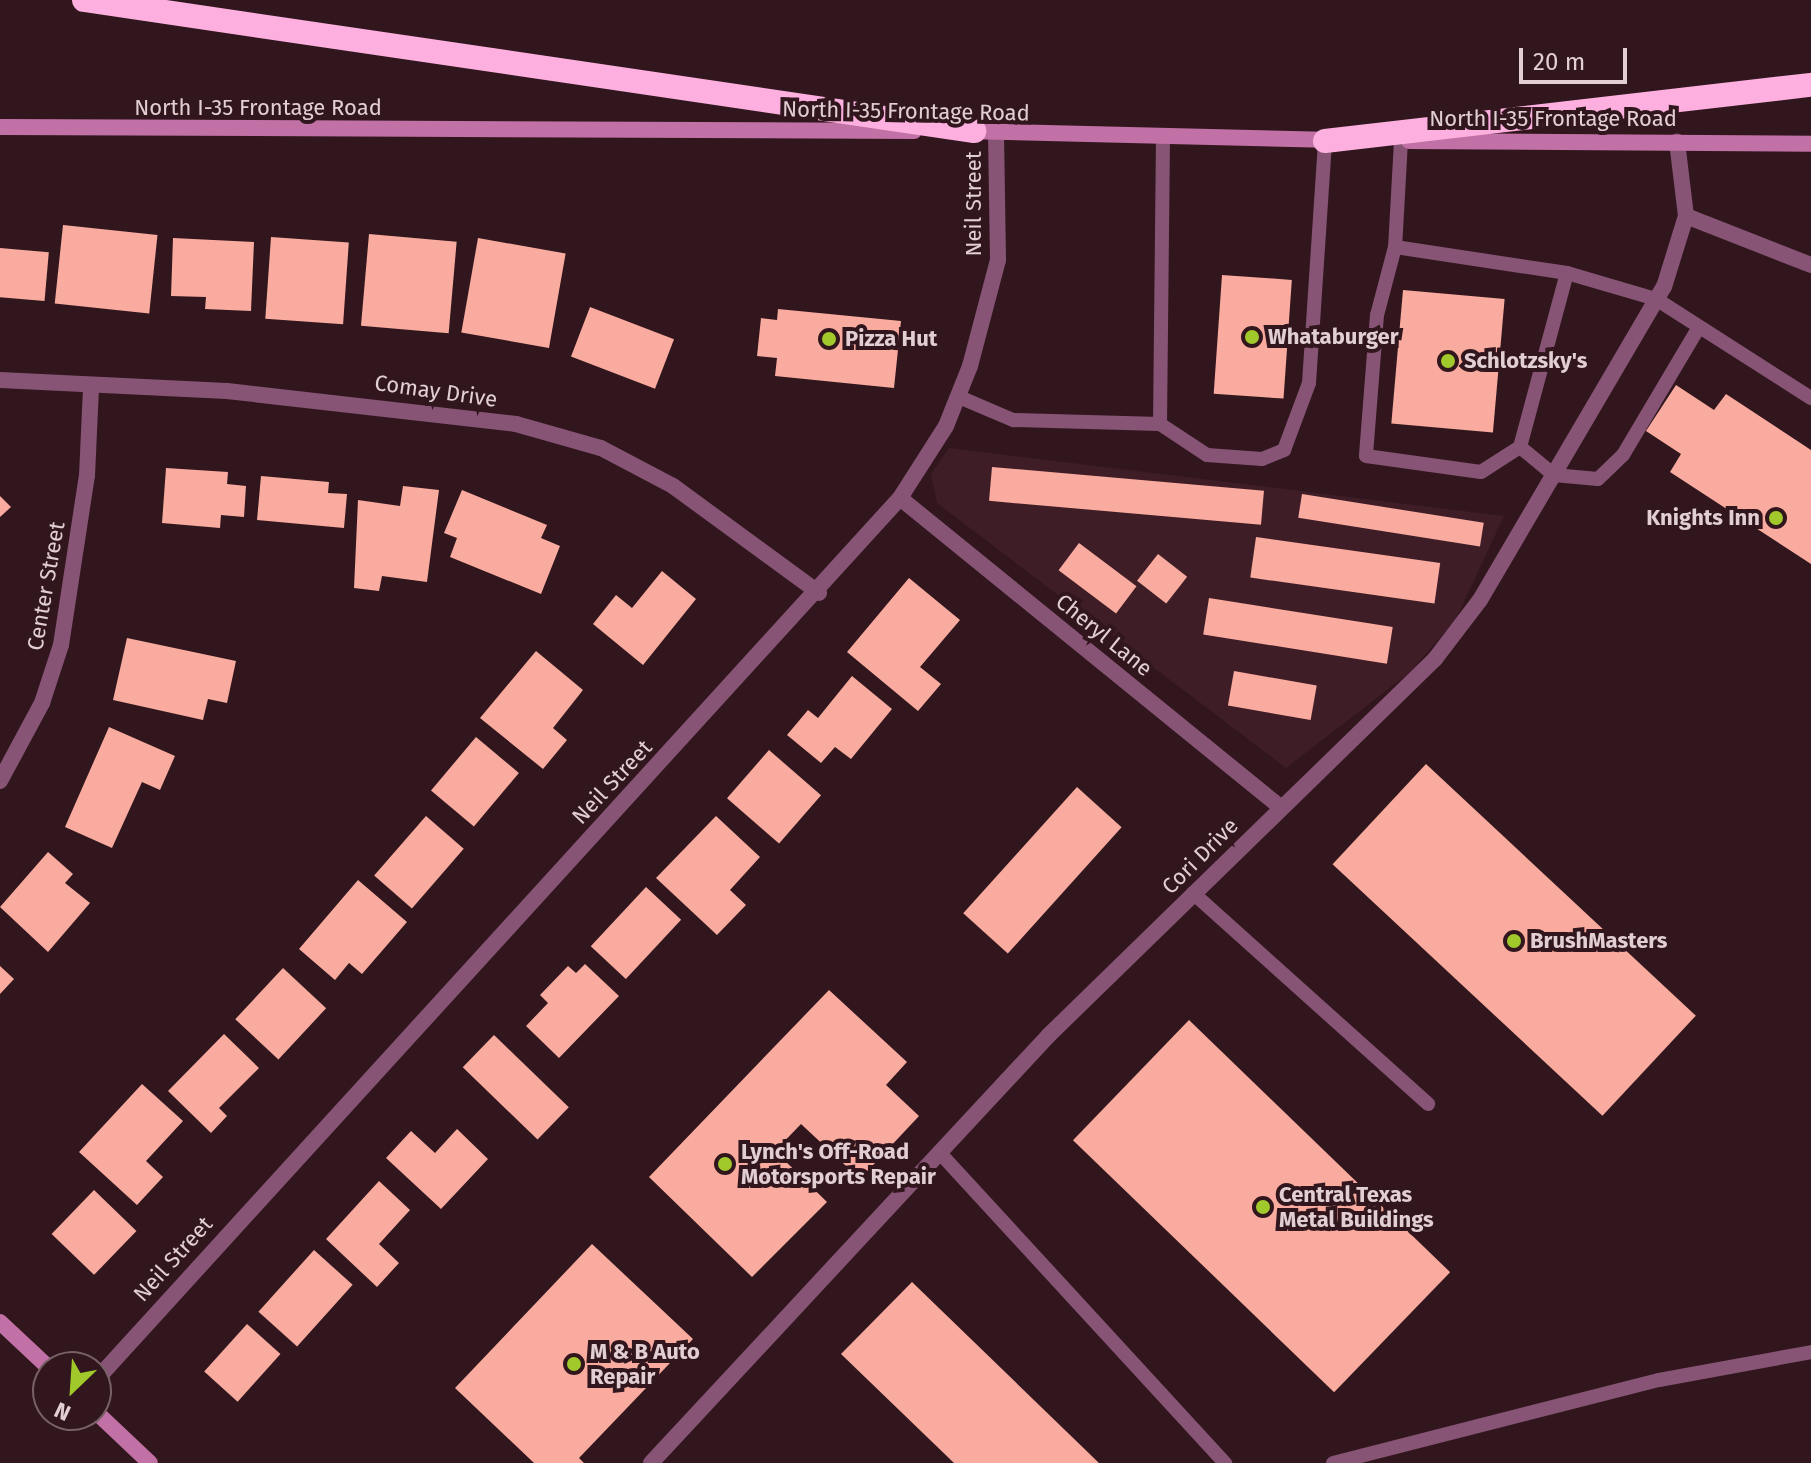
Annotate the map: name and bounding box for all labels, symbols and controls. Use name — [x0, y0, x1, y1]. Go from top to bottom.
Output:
scale bar — [1523, 32, 1631, 82]
text: 20 m — [1533, 48, 1585, 76]
street label: North I-35 Frontage Road — [134, 95, 382, 121]
street label: North I-35 Frontage Road — [782, 96, 1030, 126]
street label: North I-35 Frontage Road — [1429, 106, 1677, 132]
street label: Neil Street — [961, 151, 987, 257]
place label: Whataburger — [1268, 324, 1399, 350]
place label: Pizza Hut — [845, 326, 937, 352]
marker: Whataburger — [1243, 328, 1261, 346]
marker: Pizza Hut — [820, 330, 838, 348]
place label: Schlotzsky's — [1464, 348, 1587, 374]
marker: Schlotzsky's — [1439, 352, 1457, 370]
street label: Comay Drive — [373, 369, 499, 413]
place label: Knights Inn — [1646, 505, 1760, 531]
marker: Knights Inn — [1767, 509, 1785, 527]
street label: Center Street — [22, 520, 70, 652]
street label: Cheryl Lane — [1051, 588, 1157, 682]
street label: Neil Street — [566, 735, 658, 829]
street label: Cori Drive — [1156, 812, 1244, 900]
place label: BrushMasters — [1530, 928, 1667, 954]
marker: BrushMasters — [1505, 932, 1523, 950]
place label: Lynch's Off-Road Motorsports Repair — [741, 1138, 936, 1190]
marker: Lynch's Off-Road Motorsports Repair — [716, 1155, 734, 1173]
place label: Central Texas Metal Buildings — [1279, 1181, 1434, 1232]
marker: Central Texas Metal Buildings — [1254, 1198, 1272, 1216]
street label: Neil Street — [128, 1211, 218, 1307]
place label: M & B Auto Repair — [590, 1338, 700, 1390]
north arrow — [32, 1351, 112, 1431]
marker: M & B Auto Repair — [565, 1355, 583, 1373]
text: N — [50, 1396, 75, 1427]

